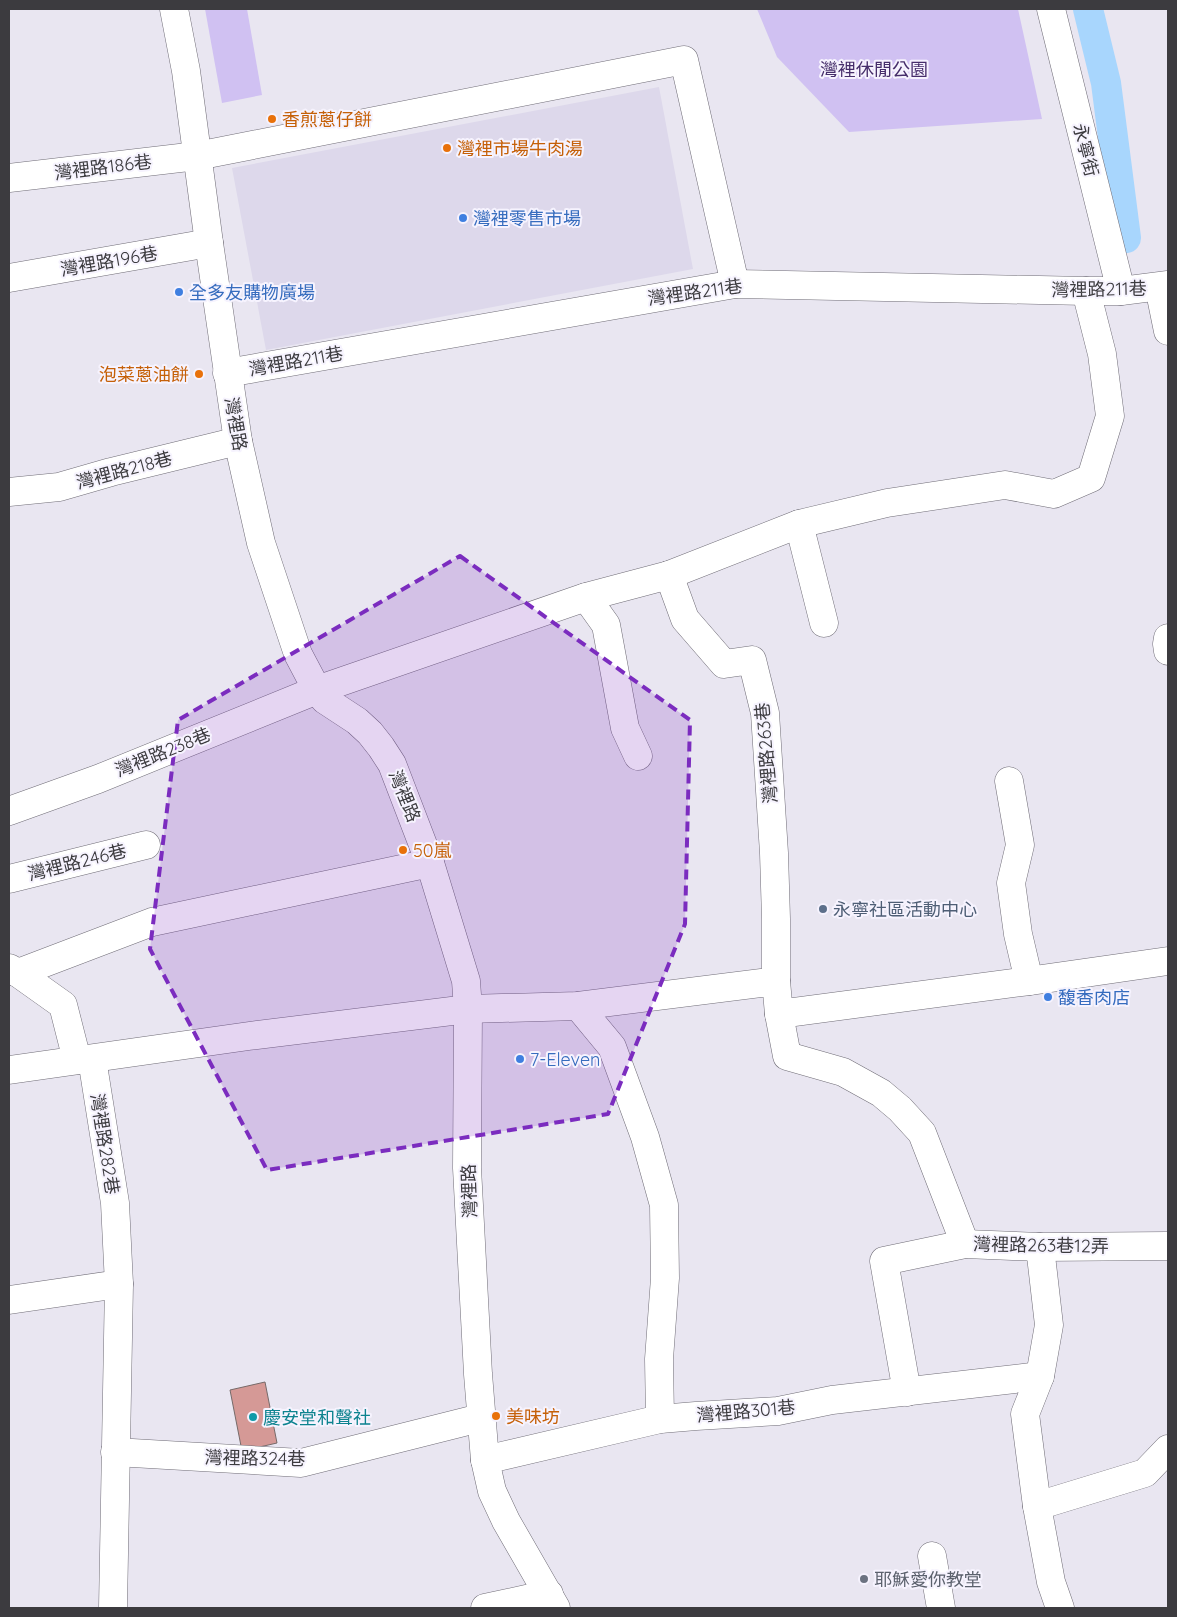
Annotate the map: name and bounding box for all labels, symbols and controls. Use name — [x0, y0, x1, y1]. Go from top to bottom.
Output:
park label: 灣裡休閒公園 — [820, 58, 928, 81]
place label: 香煎蔥仔餅 — [282, 108, 372, 131]
marker: 香煎蔥仔餅 — [266, 113, 278, 125]
street label: 永寧街 — [1068, 121, 1104, 179]
place label: 灣裡市場牛肉湯 — [457, 137, 583, 160]
marker: 灣裡市場牛肉湯 — [441, 142, 453, 154]
street label: 灣裡路186巷 — [53, 150, 153, 184]
place label: 灣裡零售市場 — [473, 207, 581, 230]
marker: 灣裡零售市場 — [457, 212, 469, 224]
street label: 灣裡路196巷 — [59, 241, 159, 281]
street label: 灣裡路211巷 — [646, 274, 744, 310]
street label: 灣裡路211巷 — [1051, 277, 1147, 301]
place label: 全多友購物廣場 — [189, 281, 315, 304]
marker: 全多友購物廣場 — [173, 286, 185, 298]
street label: 灣裡路211巷 — [247, 341, 345, 381]
place label: 泡菜蔥油餅 — [99, 363, 189, 386]
marker: 泡菜蔥油餅 — [193, 368, 205, 380]
street label: 灣裡路 — [220, 395, 252, 453]
street label: 灣裡路218巷 — [74, 446, 174, 494]
street label: 灣裡路263巷 — [750, 702, 782, 804]
street label: 灣裡路238巷 — [112, 722, 214, 782]
street label: 灣裡路 — [384, 767, 426, 825]
street label: 灣裡路246巷 — [25, 839, 129, 885]
place label: 50嵐 — [413, 839, 452, 862]
marker: 50嵐 — [397, 844, 409, 856]
place label: 永寧社區活動中心 — [833, 898, 977, 921]
marker: 永寧社區活動中心 — [817, 903, 829, 915]
place label: 馥香肉店 — [1058, 986, 1130, 1009]
marker: 馥香肉店 — [1042, 991, 1054, 1003]
place label: 7-Eleven — [530, 1048, 601, 1071]
marker: 7-Eleven — [514, 1053, 526, 1065]
street label: 灣裡路282巷 — [86, 1092, 124, 1196]
street label: 灣裡路 — [457, 1164, 481, 1218]
street label: 灣裡路263巷12弄 — [973, 1232, 1109, 1258]
street label: 灣裡路301巷 — [696, 1395, 796, 1427]
place label: 美味坊 — [506, 1405, 560, 1428]
place label: 慶安堂和聲社 — [263, 1406, 371, 1429]
marker: 美味坊 — [490, 1410, 502, 1422]
marker: 慶安堂和聲社 — [247, 1411, 259, 1423]
street label: 灣裡路324巷 — [204, 1446, 306, 1470]
place label: 耶穌愛你教堂 — [874, 1568, 982, 1591]
marker: 耶穌愛你教堂 — [858, 1573, 870, 1585]

